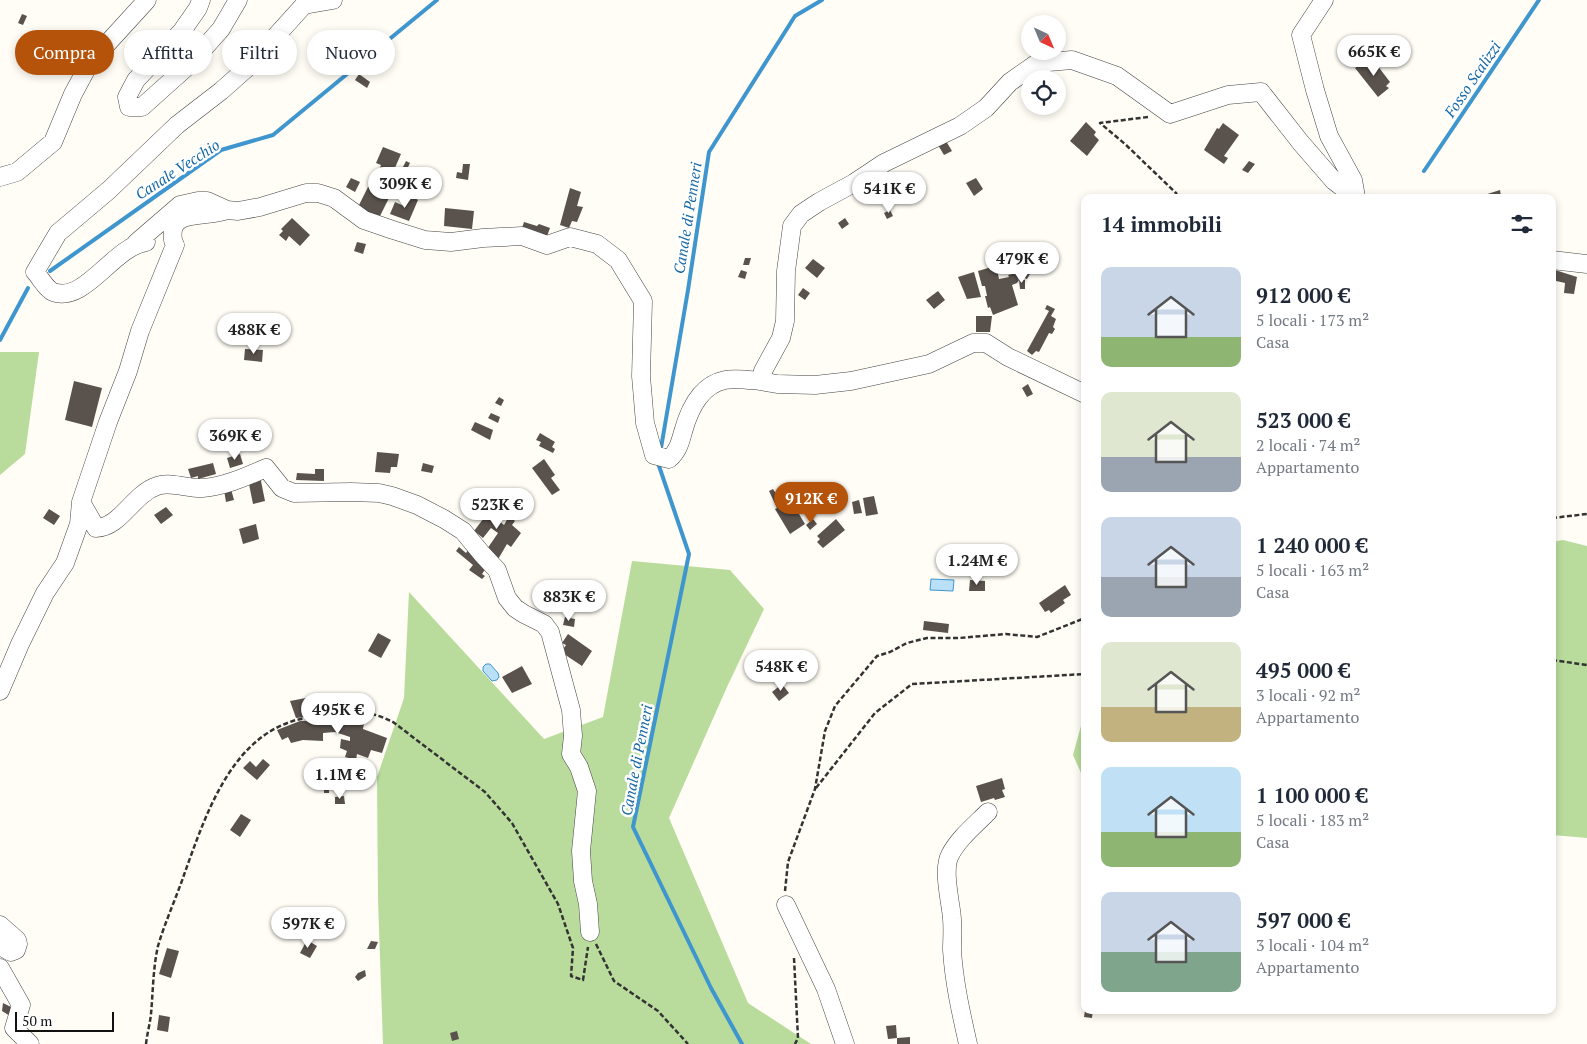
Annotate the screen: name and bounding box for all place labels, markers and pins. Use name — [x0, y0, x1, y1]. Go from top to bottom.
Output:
pin: 665K € — [1333, 34, 1415, 77]
pin: 309K € — [364, 166, 446, 209]
pin: 541K € — [848, 172, 930, 214]
pin: 479K € — [981, 242, 1063, 284]
pin: 488K € — [213, 312, 295, 355]
pin: 369K € — [194, 418, 276, 461]
pin: 912K € — [770, 482, 852, 524]
pin: 523K € — [456, 488, 538, 530]
pin: 1.24M € — [931, 544, 1023, 586]
pin: 883K € — [528, 580, 610, 622]
pin: 548K € — [740, 650, 822, 692]
pin: 495K € — [297, 692, 379, 735]
pin: 1.1M € — [299, 758, 381, 800]
pin: 597K € — [267, 906, 349, 949]

